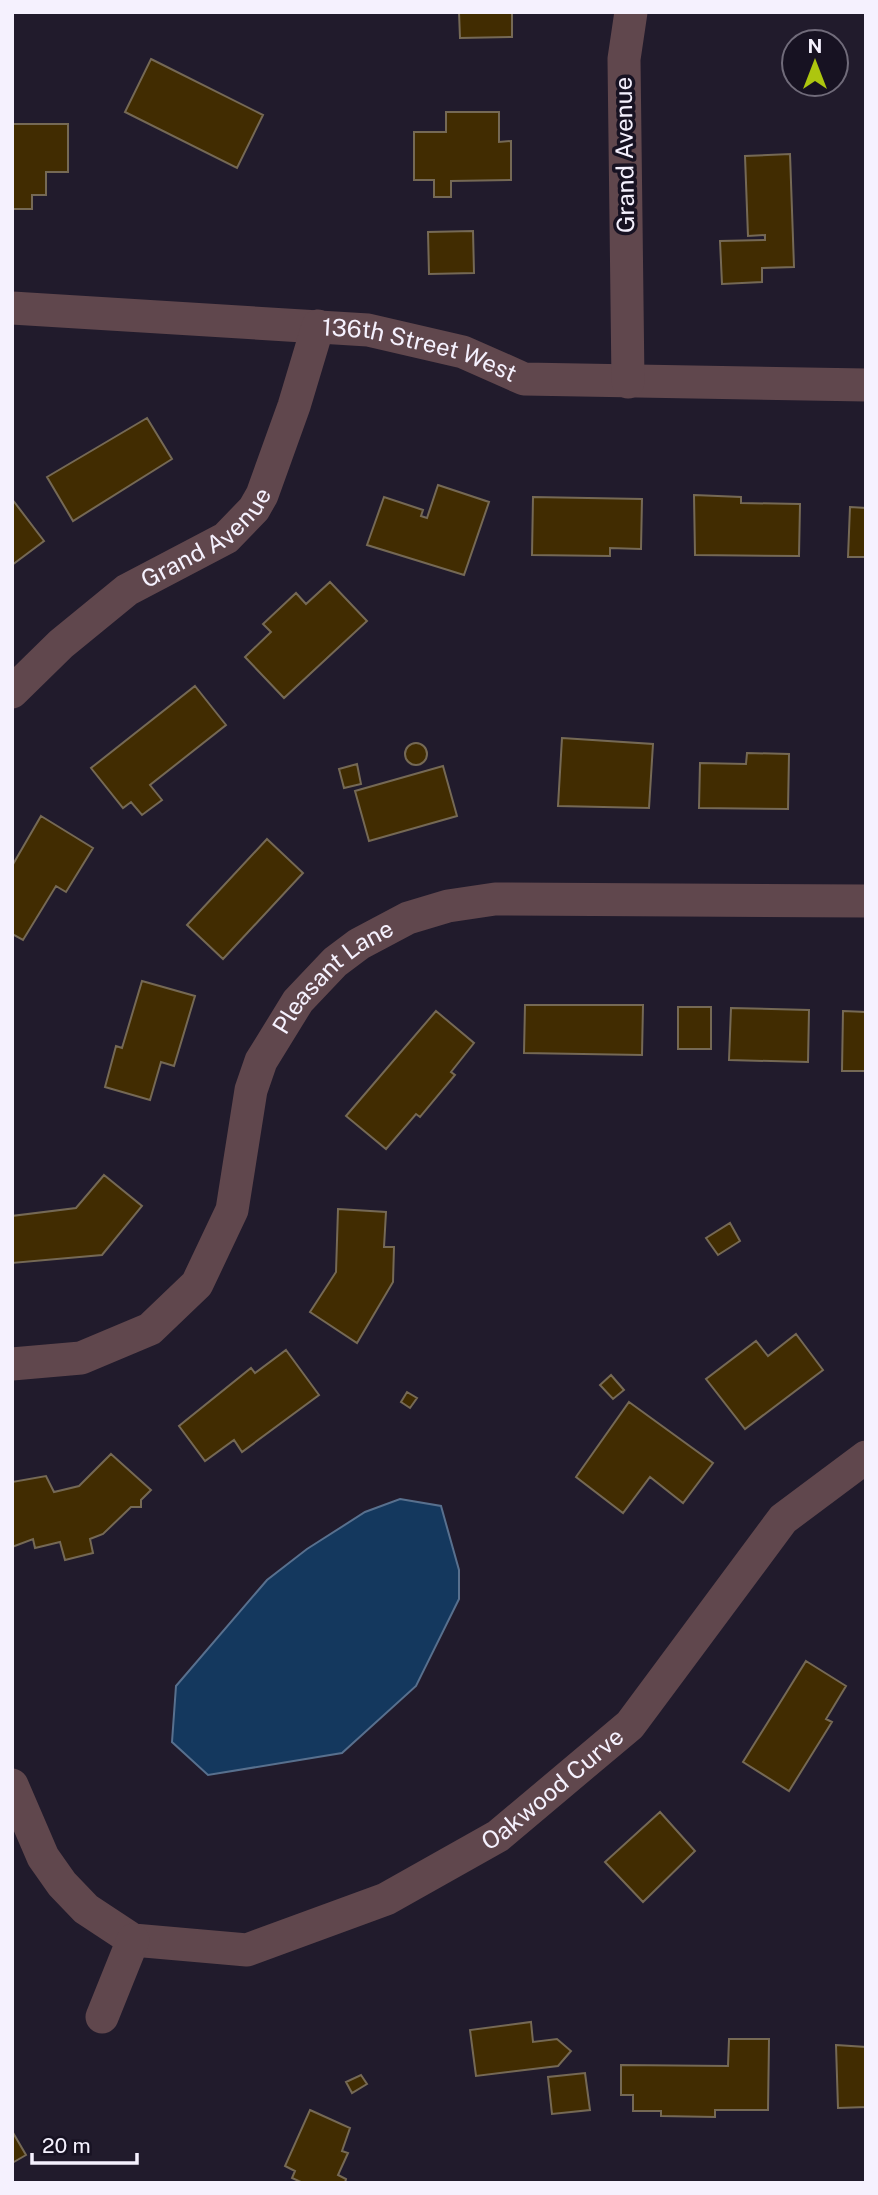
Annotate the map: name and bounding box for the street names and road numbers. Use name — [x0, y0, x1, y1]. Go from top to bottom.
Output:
street label: Grand Avenue — [609, 77, 639, 233]
street label: 136th Street West — [321, 312, 521, 387]
street label: Grand Avenue — [136, 482, 276, 593]
street label: Pleasant Lane — [266, 913, 398, 1039]
street label: Oakwood Curve — [476, 1722, 629, 1855]

